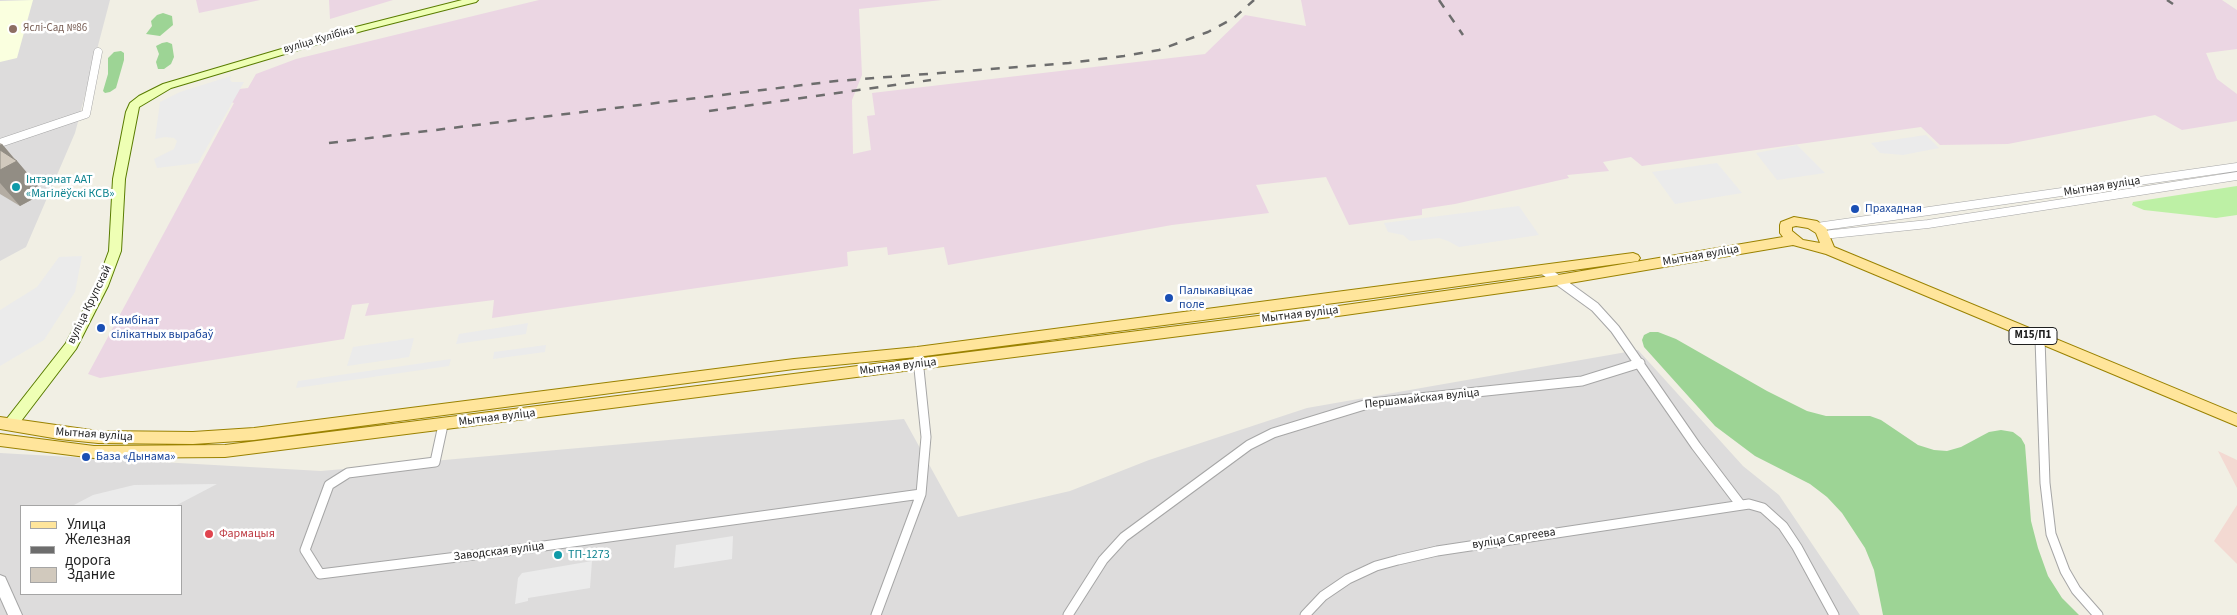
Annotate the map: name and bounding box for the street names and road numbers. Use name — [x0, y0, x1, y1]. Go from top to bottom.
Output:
street label: вуліца Кулібіна — [282, 24, 356, 56]
street label: Мытная вуліца — [2063, 174, 2141, 200]
street label: Мытная вуліца — [1662, 242, 1740, 270]
street label: вуліца Крупскай — [65, 263, 115, 347]
street label: Мытная вуліца — [1261, 303, 1339, 327]
road number: М15/П1 — [2009, 328, 2057, 344]
street label: Мытная вуліца — [859, 355, 937, 379]
street label: Першамайская вуліца — [1364, 386, 1480, 412]
street label: Мытная вуліца — [458, 406, 536, 430]
street label: Мытная вуліца — [55, 425, 133, 445]
street label: вуліца Сяргеева — [1471, 525, 1557, 553]
street label: Заводская вуліца — [453, 539, 545, 565]

